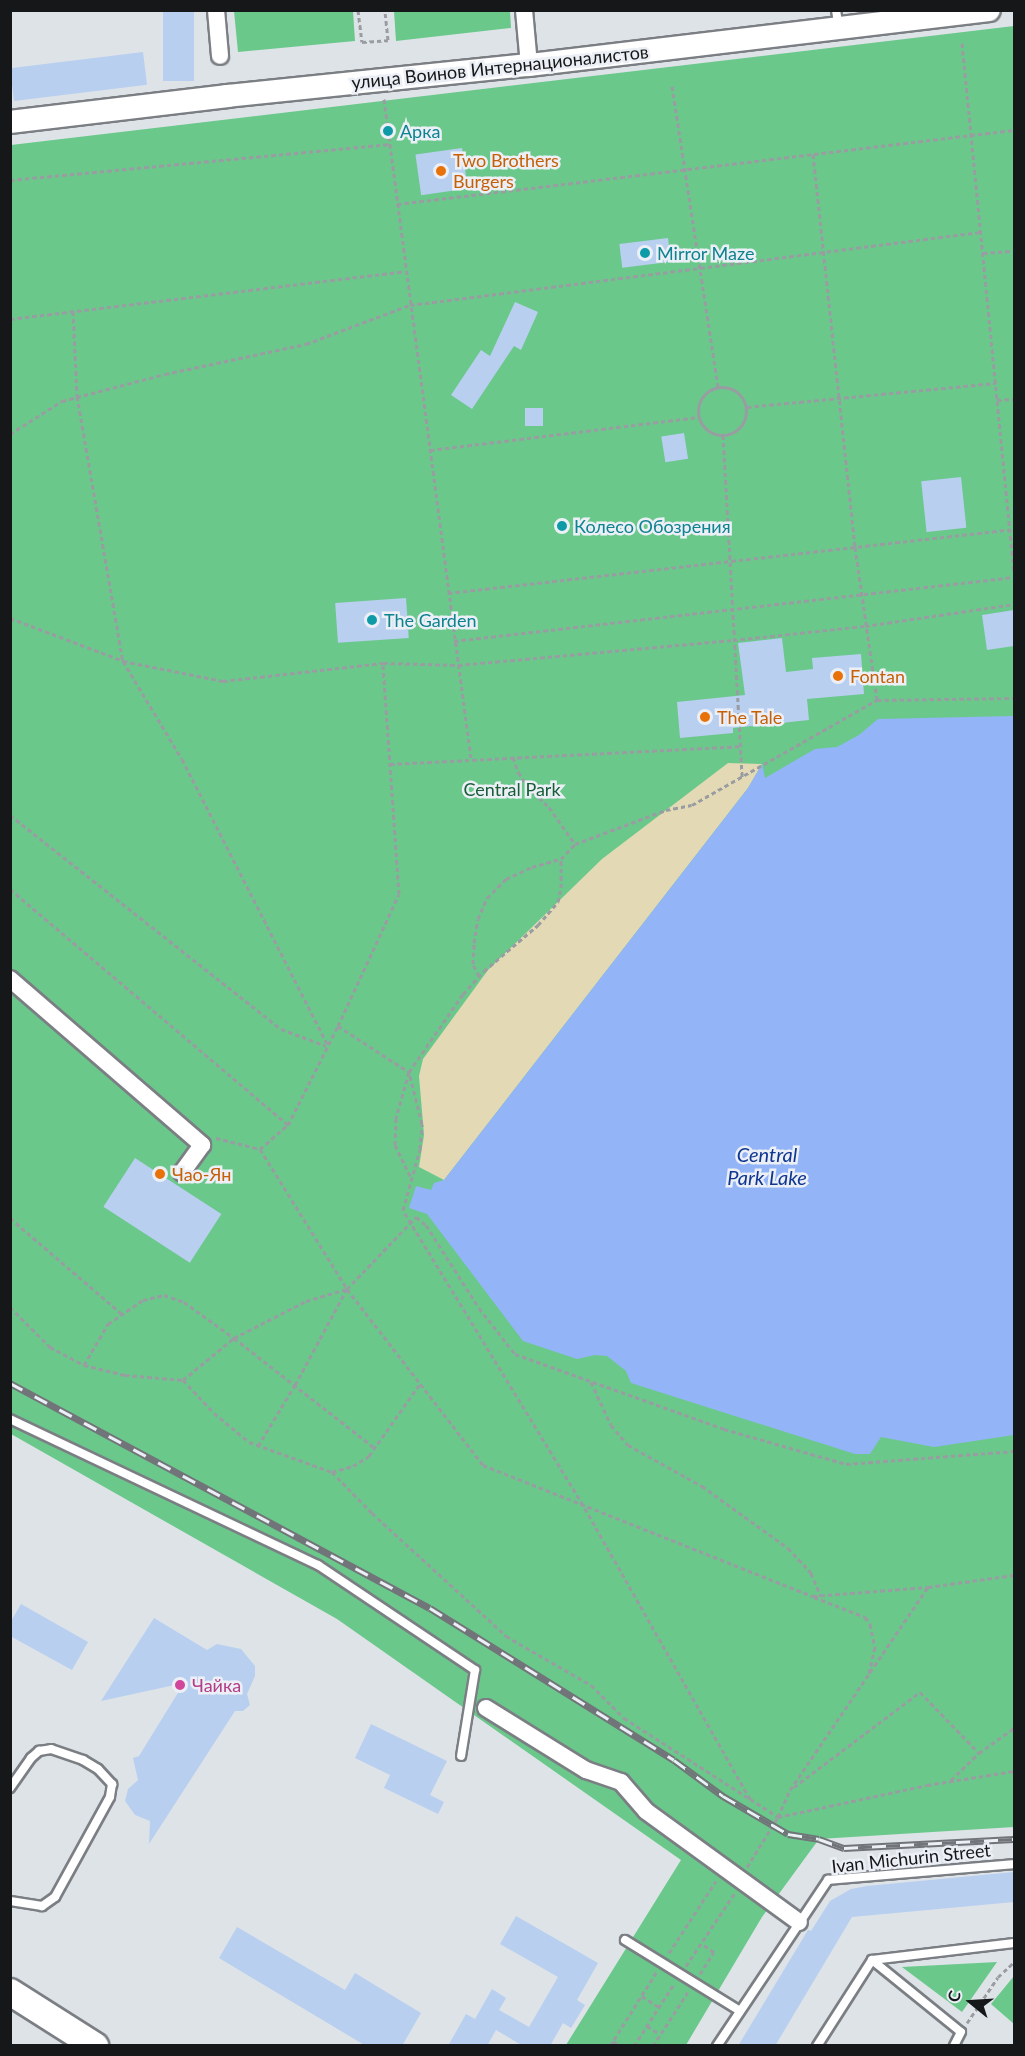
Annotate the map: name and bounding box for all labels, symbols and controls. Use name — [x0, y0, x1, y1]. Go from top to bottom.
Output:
street label: улица Воинов Интернационалистов — [350, 41, 650, 93]
place label: Арка — [400, 120, 440, 142]
marker: Арка — [381, 124, 395, 138]
place label: Two Brothers Burgers — [453, 150, 559, 192]
marker: Two Brothers Burgers — [434, 164, 448, 178]
place label: Mirror Maze — [657, 242, 755, 264]
marker: Mirror Maze — [638, 246, 652, 260]
place label: Колесо Обозрения — [574, 515, 731, 537]
marker: Колесо Обозрения — [555, 519, 569, 533]
place label: The Garden — [384, 609, 477, 631]
marker: The Garden — [365, 613, 379, 627]
place label: Fontan — [850, 665, 905, 687]
marker: Fontan — [831, 669, 845, 683]
place label: The Tale — [717, 706, 783, 728]
marker: The Tale — [698, 710, 712, 724]
park label: Central Park — [463, 778, 561, 800]
water label: Central Park Lake — [727, 1142, 807, 1189]
place label: Чао-Ян — [172, 1163, 231, 1185]
marker: Чао-Ян — [153, 1167, 167, 1181]
place label: Чайка — [192, 1674, 241, 1696]
marker: Чайка — [173, 1678, 187, 1692]
street label: Ivan Michurin Street — [830, 1839, 992, 1877]
north arrow — [941, 1972, 1001, 2032]
text: С — [943, 1988, 964, 2004]

